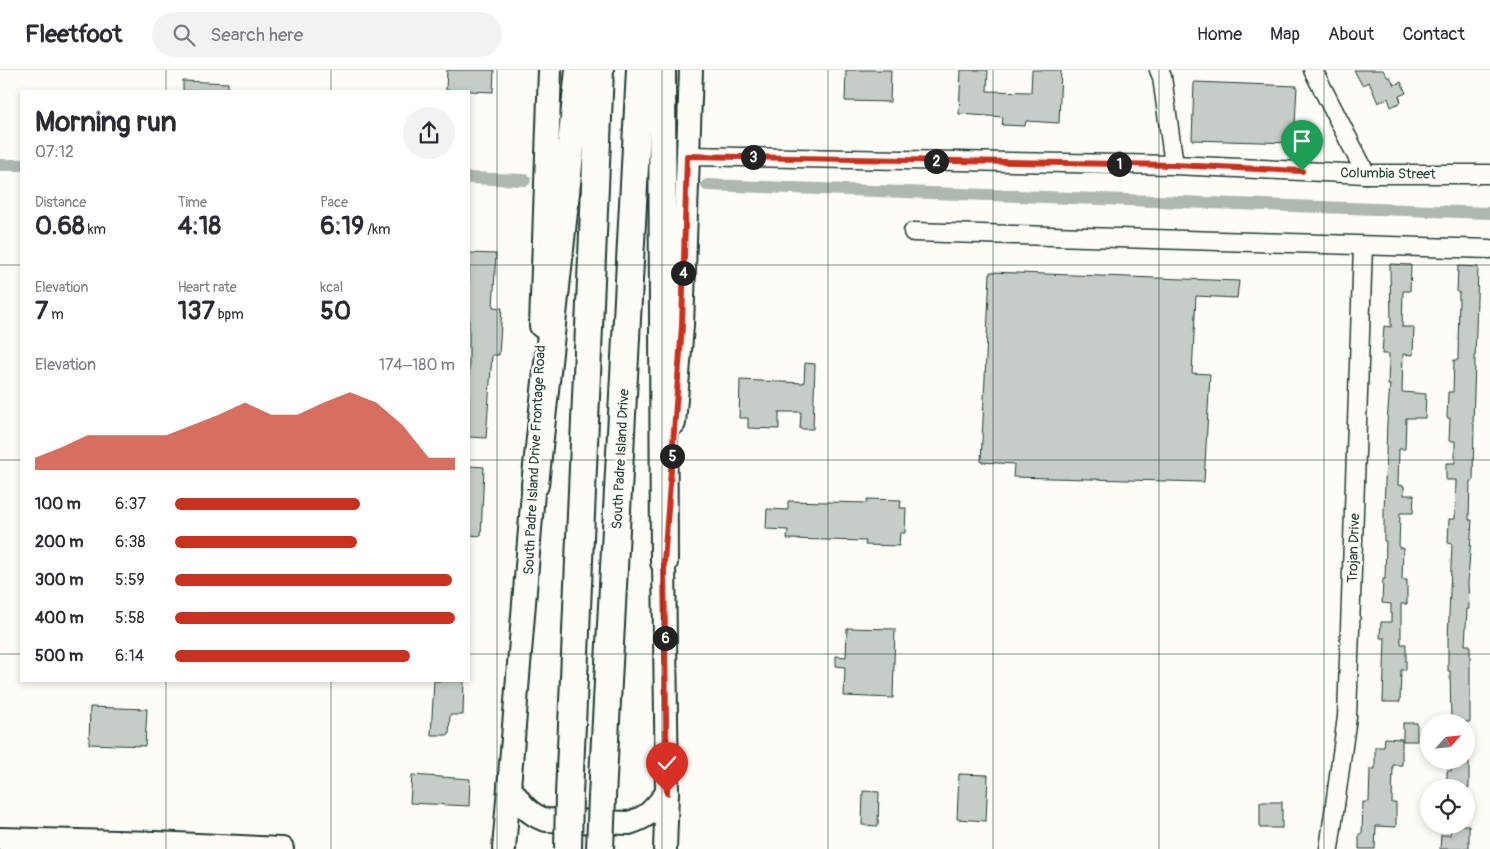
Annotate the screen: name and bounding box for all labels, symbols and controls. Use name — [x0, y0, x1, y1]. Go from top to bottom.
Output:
search box — [152, 12, 502, 57]
text: Fleetfoot — [25, 20, 122, 49]
icon: search — [170, 21, 198, 49]
text: Search here — [210, 23, 303, 47]
text: Home — [1197, 23, 1242, 46]
text: Map — [1270, 23, 1300, 46]
text: About — [1328, 23, 1374, 46]
text: Contact — [1402, 23, 1465, 46]
text: Morning run — [35, 105, 177, 140]
button: share — [403, 107, 455, 159]
pin — [1281, 120, 1323, 171]
icon: arrive — [1288, 127, 1316, 155]
text: 07:12 — [35, 142, 74, 162]
pin: 3 — [740, 144, 766, 170]
pin: 2 — [924, 148, 948, 174]
text: 3 — [750, 149, 757, 166]
pin: 1 — [1106, 152, 1132, 176]
text: 2 — [933, 153, 940, 170]
text: 1 — [1117, 156, 1122, 173]
street label: Columbia Street — [1340, 164, 1436, 183]
text: Distance — [35, 194, 86, 211]
text: Time — [178, 194, 207, 211]
text: Pace — [320, 194, 348, 211]
text: 0.68 — [35, 211, 85, 242]
text: 4:18 — [178, 211, 221, 242]
text: 6:19 — [320, 211, 364, 242]
text: km — [85, 221, 106, 238]
text: /km — [364, 221, 391, 238]
pin: 4 — [670, 260, 696, 286]
text: 4 — [679, 265, 688, 282]
text: Elevation — [35, 279, 88, 296]
text: Heart rate — [178, 279, 237, 296]
text: kcal — [320, 279, 343, 296]
text: 7 — [35, 296, 48, 327]
text: 137 — [178, 296, 215, 327]
text: 50 — [320, 296, 351, 327]
text: m — [48, 306, 64, 323]
text: bpm — [215, 306, 244, 323]
street label: South Padre Island Drive Frontage Road — [520, 345, 549, 575]
text: Elevation — [35, 355, 96, 375]
text: 174–180 m — [379, 355, 455, 375]
street label: South Padre Island Drive — [608, 388, 633, 530]
pin: 5 — [660, 444, 684, 468]
text: 5 — [669, 448, 676, 465]
text: 100 m — [35, 494, 81, 514]
text: 6:37 — [115, 494, 146, 514]
street label: Trojan Drive — [1344, 513, 1363, 583]
text: 200 m — [35, 532, 83, 552]
text: 6:38 — [115, 532, 146, 552]
text: 300 m — [35, 570, 83, 590]
text: 5:59 — [115, 570, 145, 590]
text: 400 m — [35, 608, 84, 628]
text: 5:58 — [115, 608, 145, 628]
pin: 6 — [652, 626, 678, 650]
text: 6 — [661, 630, 670, 647]
text: 500 m — [35, 646, 83, 666]
text: 6:14 — [115, 646, 144, 666]
north arrow — [1420, 714, 1475, 769]
map controls — [1420, 714, 1475, 834]
pin — [646, 742, 688, 793]
icon: check — [653, 749, 681, 777]
button: locate — [1420, 779, 1475, 834]

